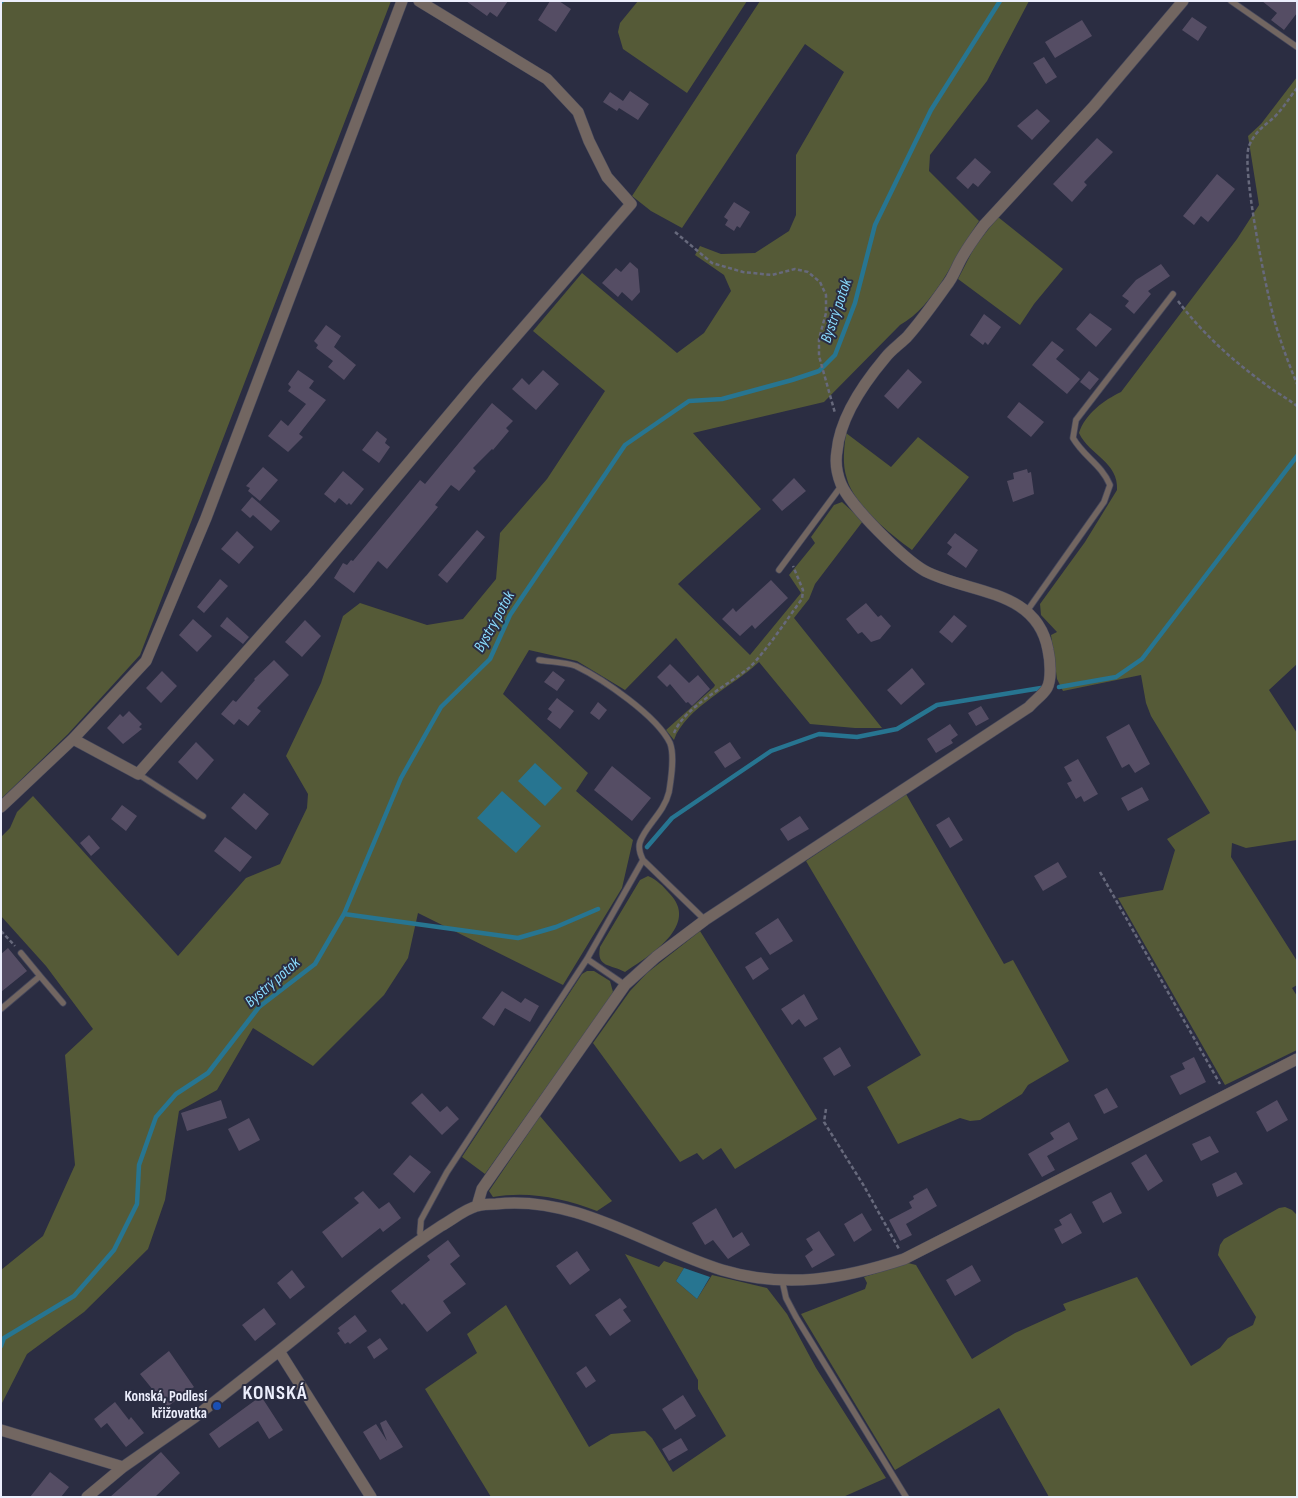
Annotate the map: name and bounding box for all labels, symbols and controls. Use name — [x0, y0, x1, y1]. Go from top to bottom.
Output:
water label: Bystrý potok — [817, 276, 857, 346]
water label: Bystrý potok — [470, 588, 520, 656]
water label: Bystrý potok — [242, 954, 304, 1012]
district label: KONSKÁ — [242, 1382, 308, 1406]
place label: Konská, Podlesí křižovatka — [125, 1388, 207, 1423]
marker: Konská, Podlesí křižovatka — [211, 1400, 223, 1412]

